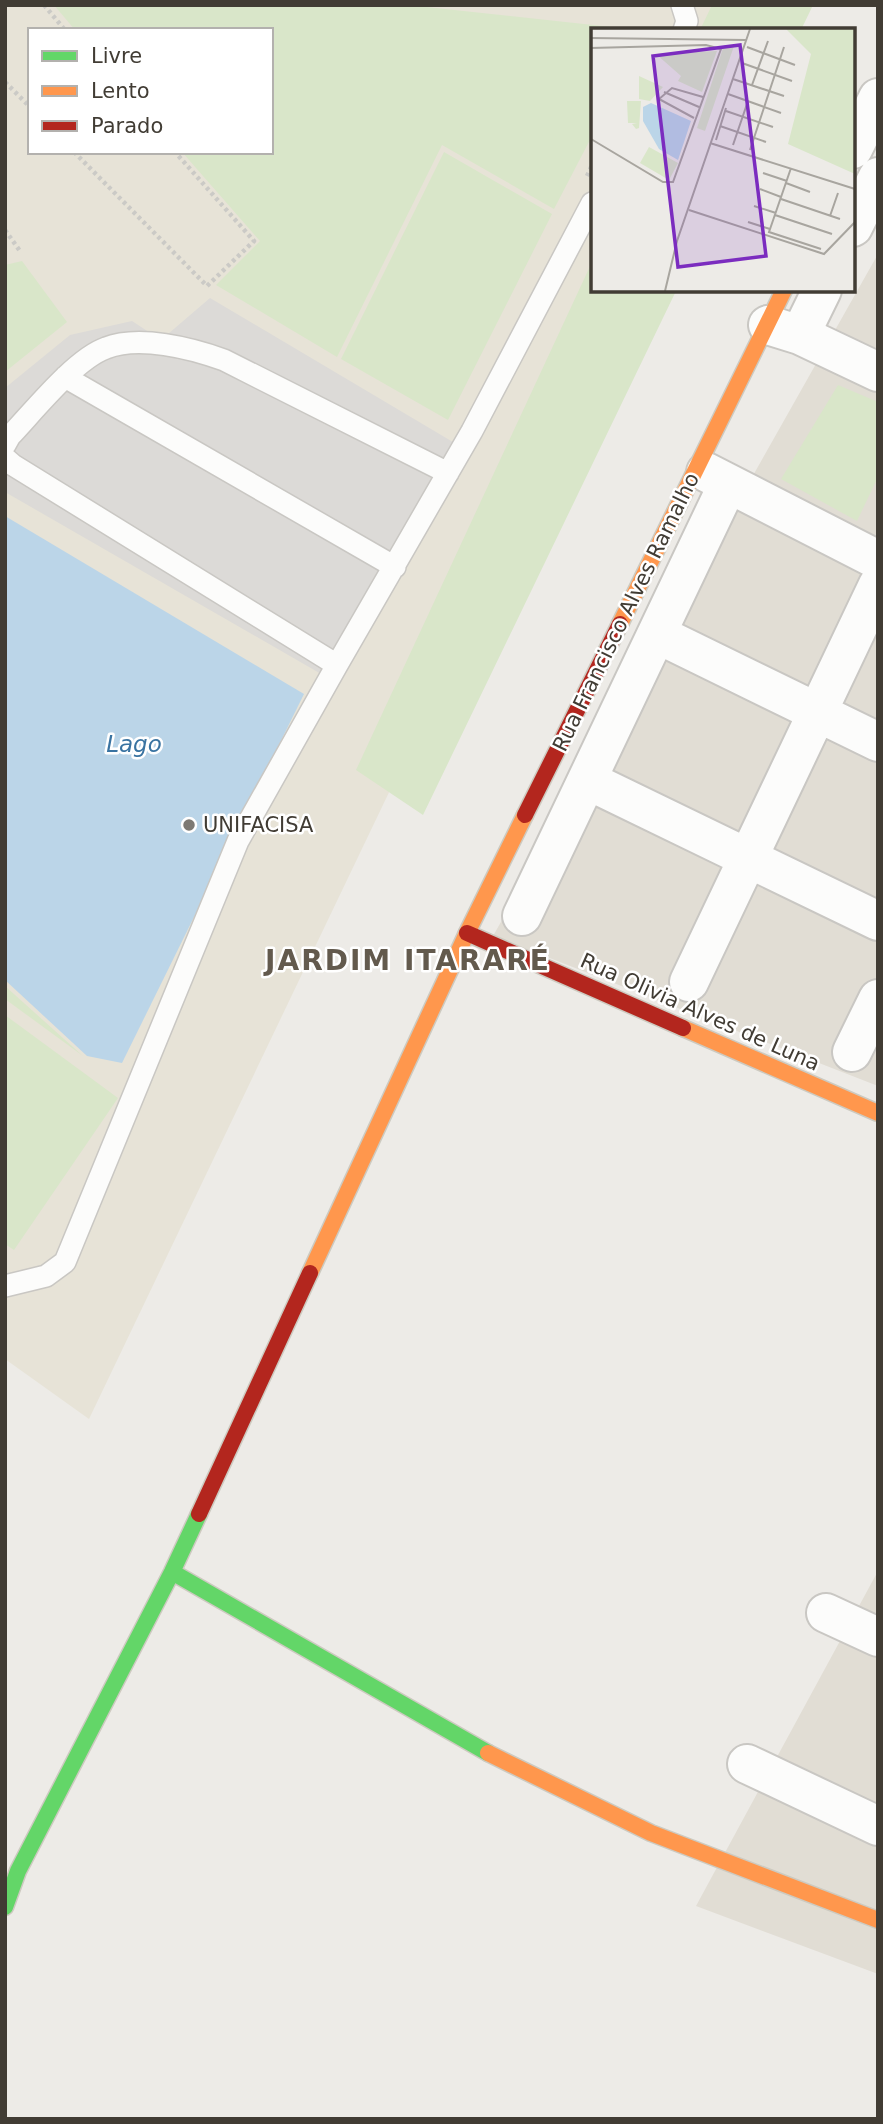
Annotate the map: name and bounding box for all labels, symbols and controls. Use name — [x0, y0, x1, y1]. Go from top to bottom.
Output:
legend — [28, 28, 273, 154]
inset map — [591, 28, 855, 292]
text: Livre — [91, 44, 142, 68]
text: Lento — [91, 79, 150, 103]
text: Parado — [91, 114, 163, 138]
street label: Rua Francisco Alves Ramalho — [548, 469, 704, 755]
water label: Lago — [106, 731, 162, 757]
place label: UNIFACISA — [203, 813, 314, 837]
marker: UNIFACISA — [181, 817, 197, 833]
district label: JARDIM ITARARÉ — [263, 943, 551, 977]
street label: Rua Olivia Alves de Luna — [577, 948, 823, 1076]

